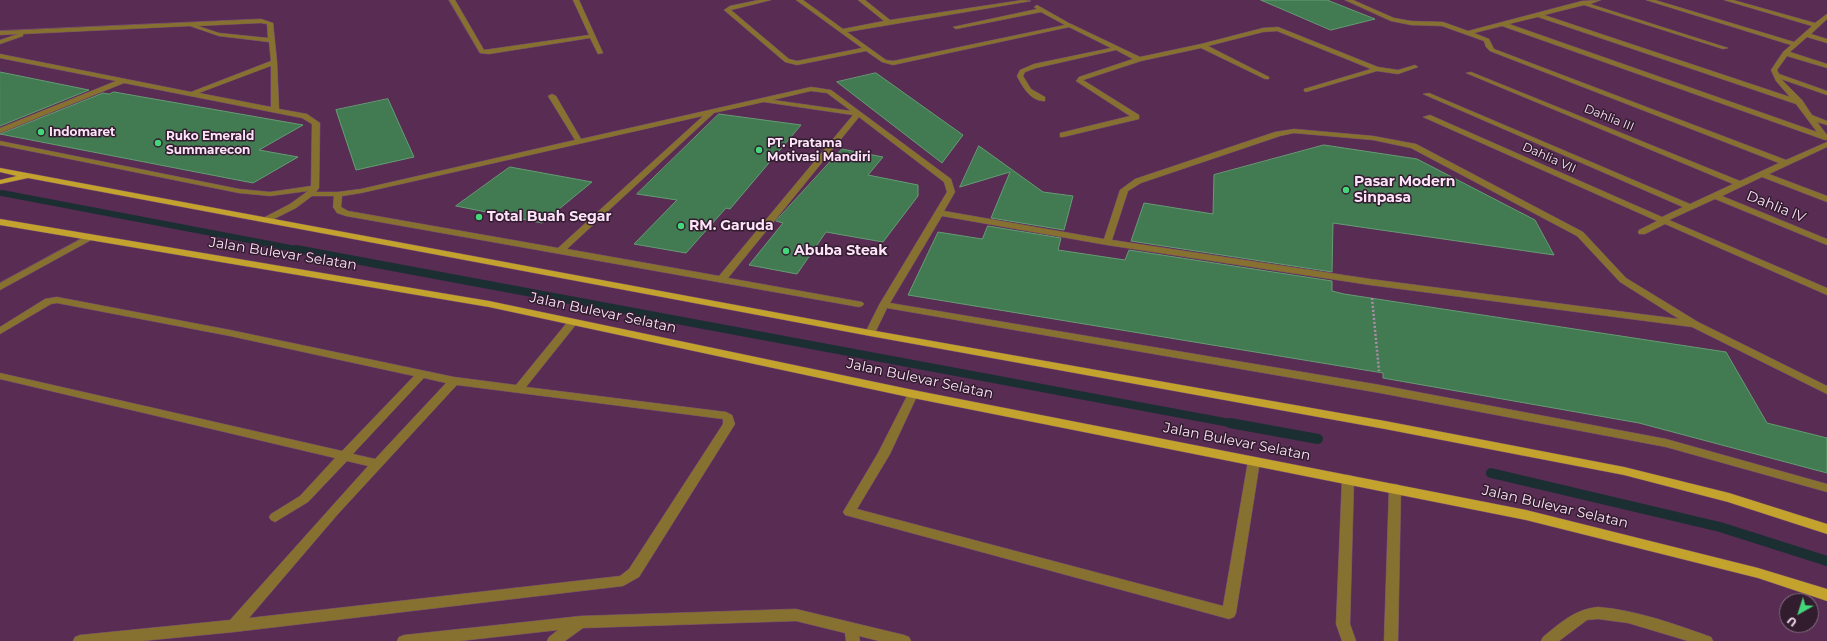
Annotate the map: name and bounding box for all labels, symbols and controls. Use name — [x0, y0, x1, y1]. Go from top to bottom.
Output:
street label: Dahlia III — [1582, 101, 1636, 135]
place label: Indomaret — [49, 125, 115, 139]
marker: Indomaret — [36, 127, 46, 137]
place label: Ruko Emerald Summarecon — [166, 129, 254, 157]
place label: PT. Pratama Motivasi Mandiri — [767, 136, 871, 164]
marker: Ruko Emerald Summarecon — [153, 138, 163, 148]
street label: Dahlia VII — [1520, 140, 1578, 176]
marker: PT. Pratama Motivasi Mandiri — [754, 145, 764, 155]
place label: Pasar Modern Sinpasa — [1354, 174, 1455, 206]
marker: Pasar Modern Sinpasa — [1341, 185, 1351, 195]
street label: Dahlia lV — [1744, 188, 1808, 226]
place label: Total Buah Segar — [487, 209, 612, 225]
marker: Total Buah Segar — [474, 212, 484, 222]
place label: RM. Garuda — [689, 218, 774, 234]
marker: RM. Garuda — [676, 221, 686, 231]
street label: Jalan Bulevar Selatan — [208, 234, 358, 274]
place label: Abuba Steak — [794, 243, 887, 259]
marker: Abuba Steak — [781, 246, 791, 256]
street label: Jalan Bulevar Selatan — [528, 289, 678, 337]
street label: Jalan Bulevar Selatan — [845, 355, 995, 403]
street label: Jalan Bulevar Selatan — [1162, 419, 1312, 465]
street label: Jalan Bulevar Selatan — [1480, 482, 1630, 532]
north arrow — [1779, 593, 1819, 633]
text: U — [1784, 613, 1800, 630]

